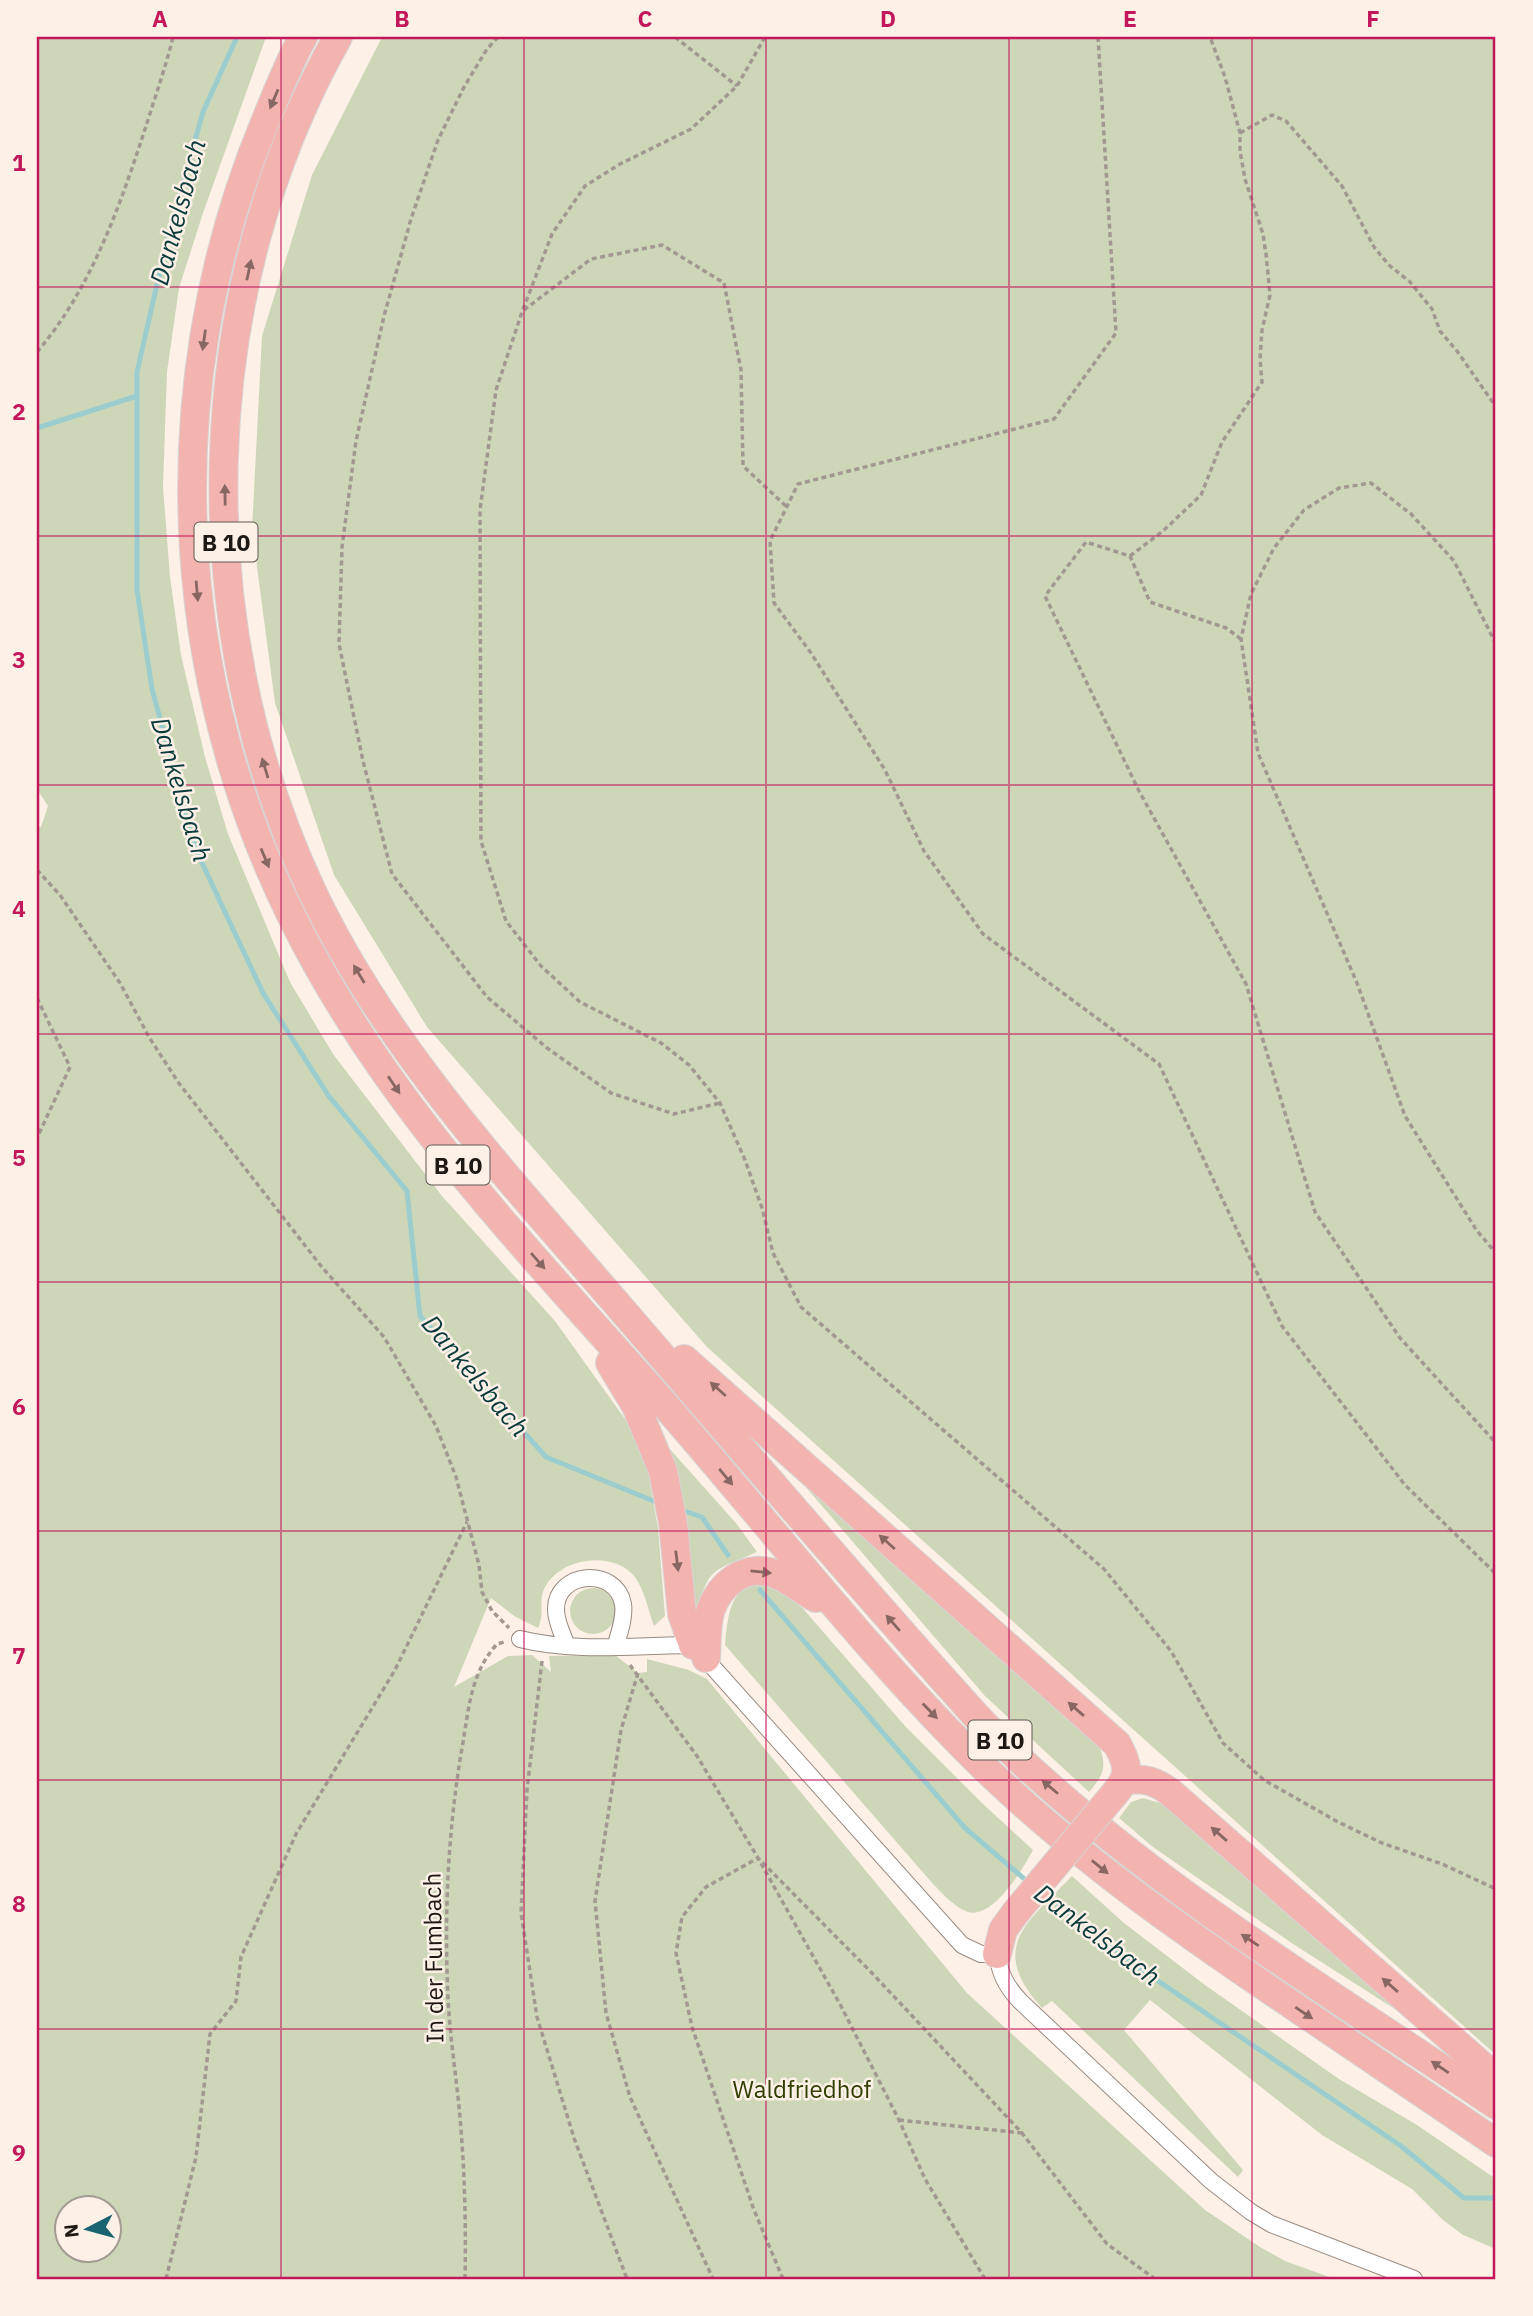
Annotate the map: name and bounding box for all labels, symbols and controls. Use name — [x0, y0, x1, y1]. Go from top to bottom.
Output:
text: A — [152, 3, 168, 33]
text: B — [394, 3, 410, 33]
text: C — [638, 3, 653, 33]
text: D — [880, 3, 896, 33]
text: E — [1123, 3, 1137, 33]
text: F — [1366, 3, 1380, 33]
one-way arrow — [269, 89, 280, 110]
water label: Dankelsbach — [141, 135, 213, 289]
text: 1 — [12, 147, 26, 177]
one-way arrow — [244, 259, 255, 281]
one-way arrow — [198, 329, 209, 351]
text: 2 — [12, 396, 26, 426]
one-way arrow — [219, 484, 230, 506]
road number: B 10 — [194, 522, 258, 562]
one-way arrow — [192, 580, 203, 602]
text: 3 — [12, 644, 26, 674]
water label: Dankelsbach — [144, 713, 220, 865]
one-way arrow — [260, 757, 270, 778]
one-way arrow — [260, 847, 271, 868]
text: 4 — [12, 893, 26, 923]
one-way arrow — [352, 965, 365, 984]
one-way arrow — [387, 1075, 400, 1094]
text: 5 — [12, 1142, 26, 1172]
road number: B 10 — [426, 1146, 490, 1184]
one-way arrow — [530, 1252, 545, 1269]
water label: Dankelsbach — [415, 1307, 537, 1443]
one-way arrow — [709, 1381, 727, 1397]
text: 6 — [12, 1391, 26, 1421]
one-way arrow — [718, 1467, 733, 1485]
one-way arrow — [879, 1534, 896, 1550]
one-way arrow — [672, 1550, 683, 1572]
one-way arrow — [751, 1567, 773, 1578]
one-way arrow — [885, 1614, 901, 1632]
text: 7 — [12, 1640, 26, 1670]
one-way arrow — [921, 1702, 937, 1719]
one-way arrow — [1067, 1702, 1084, 1717]
road number: B 10 — [968, 1721, 1032, 1760]
one-way arrow — [1042, 1780, 1059, 1795]
one-way arrow — [1210, 1826, 1228, 1842]
one-way arrow — [1090, 1859, 1108, 1874]
street label: In der Fumbach — [416, 1873, 450, 2043]
water label: Dankelsbach — [1028, 1875, 1168, 1993]
text: 8 — [12, 1888, 26, 1918]
one-way arrow — [1241, 1934, 1260, 1947]
one-way arrow — [1381, 1977, 1398, 1993]
one-way arrow — [1295, 2007, 1314, 2020]
one-way arrow — [1430, 2060, 1449, 2073]
park label: Waldfriedhof — [733, 2073, 872, 2105]
text: 9 — [12, 2137, 26, 2167]
north arrow — [52, 2194, 122, 2264]
text: N — [58, 2223, 84, 2239]

